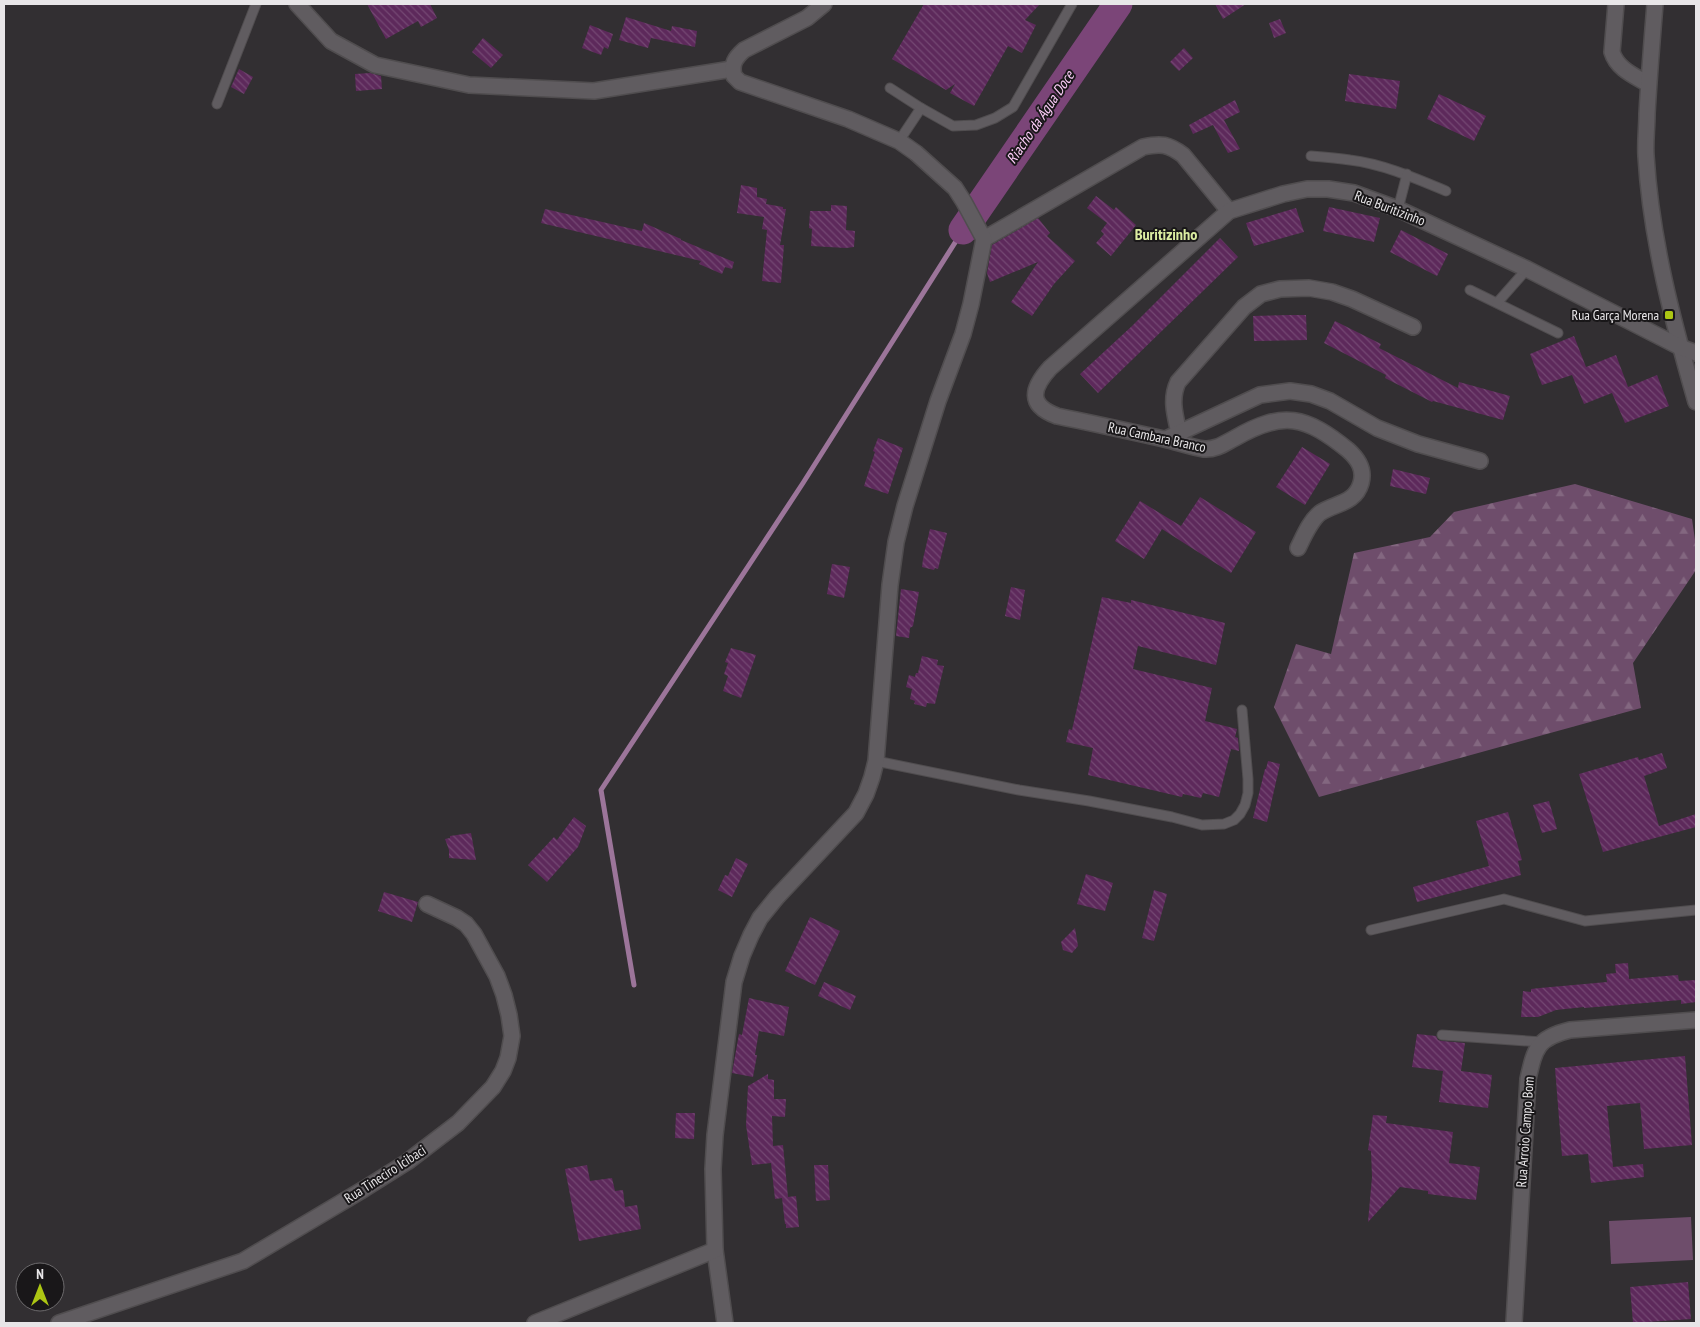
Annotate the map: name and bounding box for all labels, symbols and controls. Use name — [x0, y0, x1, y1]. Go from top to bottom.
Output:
water label: Riacho da Água Doce — [1002, 66, 1079, 167]
street label: Rua Buritizinho — [1352, 186, 1428, 230]
district label: Buritizinho — [1135, 224, 1197, 244]
place label: Rua Garça Morena — [1571, 306, 1659, 324]
marker: Rua Garça Morena — [1663, 309, 1675, 321]
street label: Rua Cambara Branco — [1107, 418, 1207, 456]
street label: Rua Arroio Campo Bom — [1512, 1076, 1538, 1188]
street label: Rua Tineciro Icibaci — [341, 1141, 429, 1207]
north arrow — [15, 1262, 65, 1312]
text: N — [36, 1265, 44, 1283]

